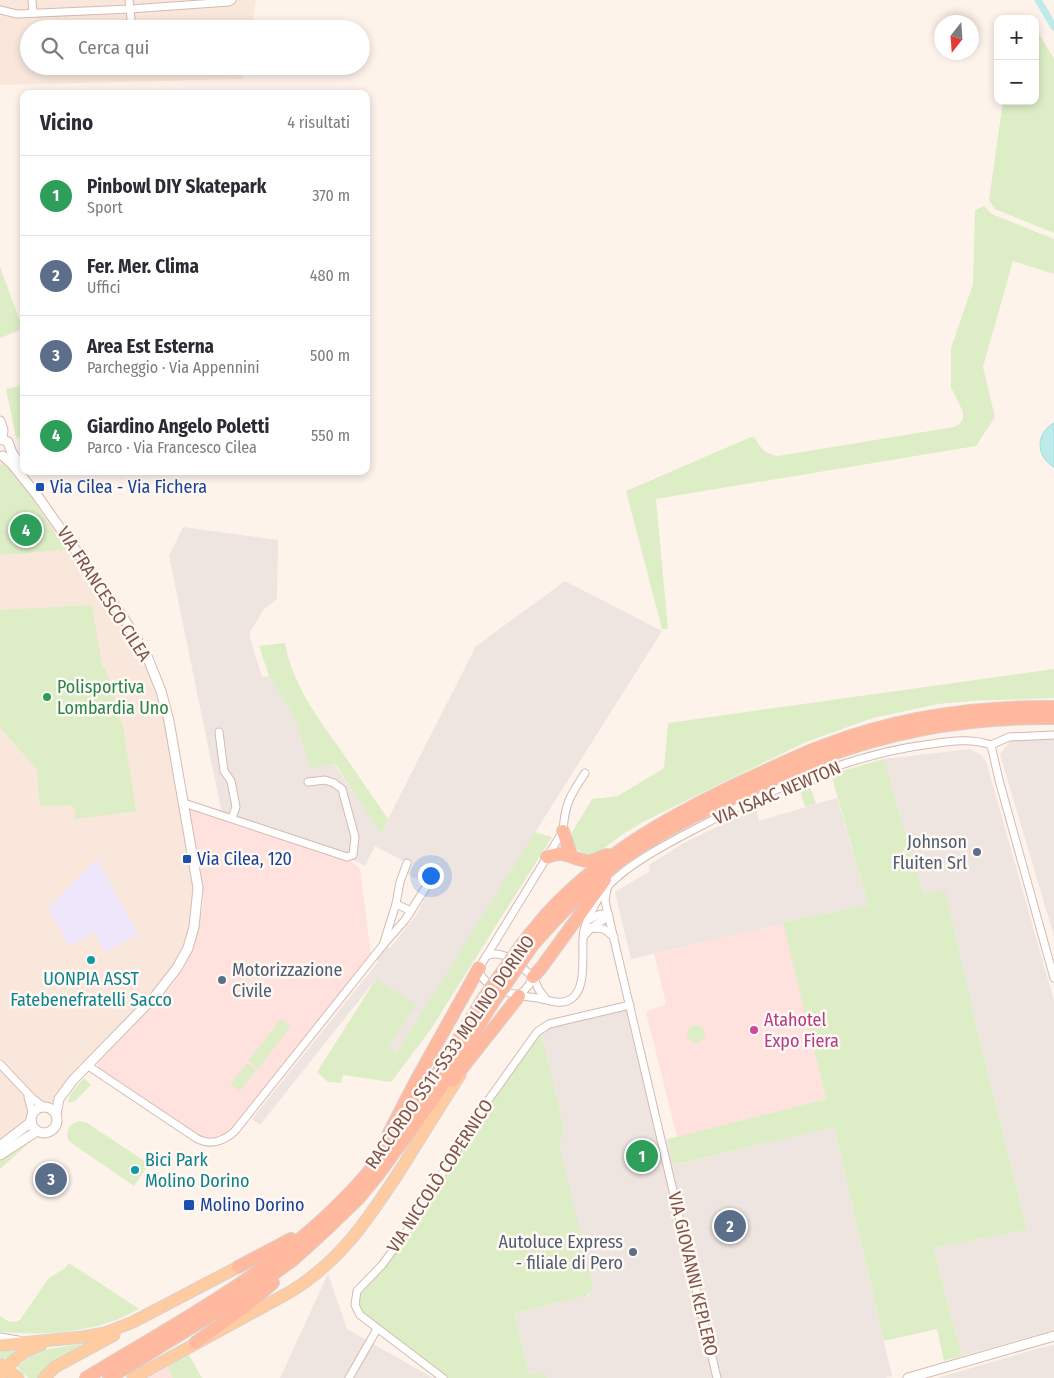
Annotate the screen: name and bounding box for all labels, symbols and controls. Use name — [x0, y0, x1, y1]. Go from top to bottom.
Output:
north arrow — [934, 15, 979, 60]
map controls — [994, 15, 1039, 105]
button: + — [994, 15, 1039, 60]
search box — [20, 20, 370, 75]
icon: search — [38, 34, 66, 62]
text: Cerca qui — [78, 36, 149, 59]
button: − — [994, 60, 1039, 105]
text: Vicino — [40, 110, 93, 136]
text: 4 risultati — [287, 113, 350, 132]
text: Pinbowl DIY Skatepark — [87, 175, 266, 198]
text: 1 — [53, 186, 59, 205]
text: 370 m — [312, 186, 350, 205]
text: Sport — [87, 198, 123, 217]
text: Fer. Mer. Clima — [87, 255, 199, 278]
text: 2 — [52, 266, 60, 285]
text: 480 m — [310, 266, 350, 285]
text: Uffici — [87, 278, 121, 297]
text: Area Est Esterna — [87, 335, 214, 358]
text: 3 — [52, 346, 60, 365]
text: 500 m — [310, 346, 350, 365]
text: Parcheggio · Via Appennini — [87, 358, 260, 377]
text: Giardino Angelo Poletti — [87, 415, 269, 438]
text: 4 — [52, 426, 60, 445]
text: 550 m — [311, 426, 350, 445]
text: Parco · Via Francesco Cilea — [87, 438, 257, 457]
place label: Via Cilea - Via Fichera — [50, 476, 207, 498]
marker: Via Cilea - Via Fichera — [34, 481, 46, 493]
pin: 4 — [10, 511, 42, 549]
street label: VIA FRANCESCO CILEA — [52, 523, 156, 666]
place label: Polisportiva Lombardia Uno — [57, 676, 169, 719]
marker: Polisportiva Lombardia Uno — [41, 691, 53, 703]
street label: VIA ISAAC NEWTON — [710, 756, 844, 830]
place label: Johnson Fluiten Srl — [892, 831, 967, 874]
marker: Johnson Fluiten Srl — [971, 846, 983, 858]
place label: Via Cilea, 120 — [197, 848, 292, 870]
marker: Via Cilea, 120 — [181, 853, 193, 865]
your location — [418, 863, 444, 889]
street label: RACCORDO SS11-SS33 MOLINO DORINO — [361, 931, 539, 1173]
marker: UONPIA ASST Fatebenefratelli Sacco — [85, 954, 97, 966]
place label: Motorizzazione Civile — [232, 959, 343, 1002]
place label: UONPIA ASST Fatebenefratelli Sacco — [10, 968, 172, 1011]
marker: Motorizzazione Civile — [216, 974, 228, 986]
place label: Atahotel Expo Fiera — [764, 1009, 839, 1052]
marker: Atahotel Expo Fiera — [748, 1024, 760, 1036]
street label: VIA NICCOLÒ COPERNICO — [382, 1095, 498, 1257]
pin: 1 — [626, 1137, 658, 1175]
place label: Bici Park Molino Dorino — [145, 1149, 249, 1192]
pin: 3 — [35, 1160, 67, 1198]
marker: Bici Park Molino Dorino — [129, 1164, 141, 1176]
street label: VIA GIOVANNI KEPLERO — [663, 1190, 723, 1358]
place label: Molino Dorino — [200, 1194, 304, 1216]
marker: Molino Dorino — [182, 1198, 196, 1212]
pin: 2 — [714, 1207, 746, 1245]
place label: Autoluce Express - filiale di Pero — [499, 1231, 623, 1274]
marker: Autoluce Express - filiale di Pero — [627, 1246, 639, 1258]

